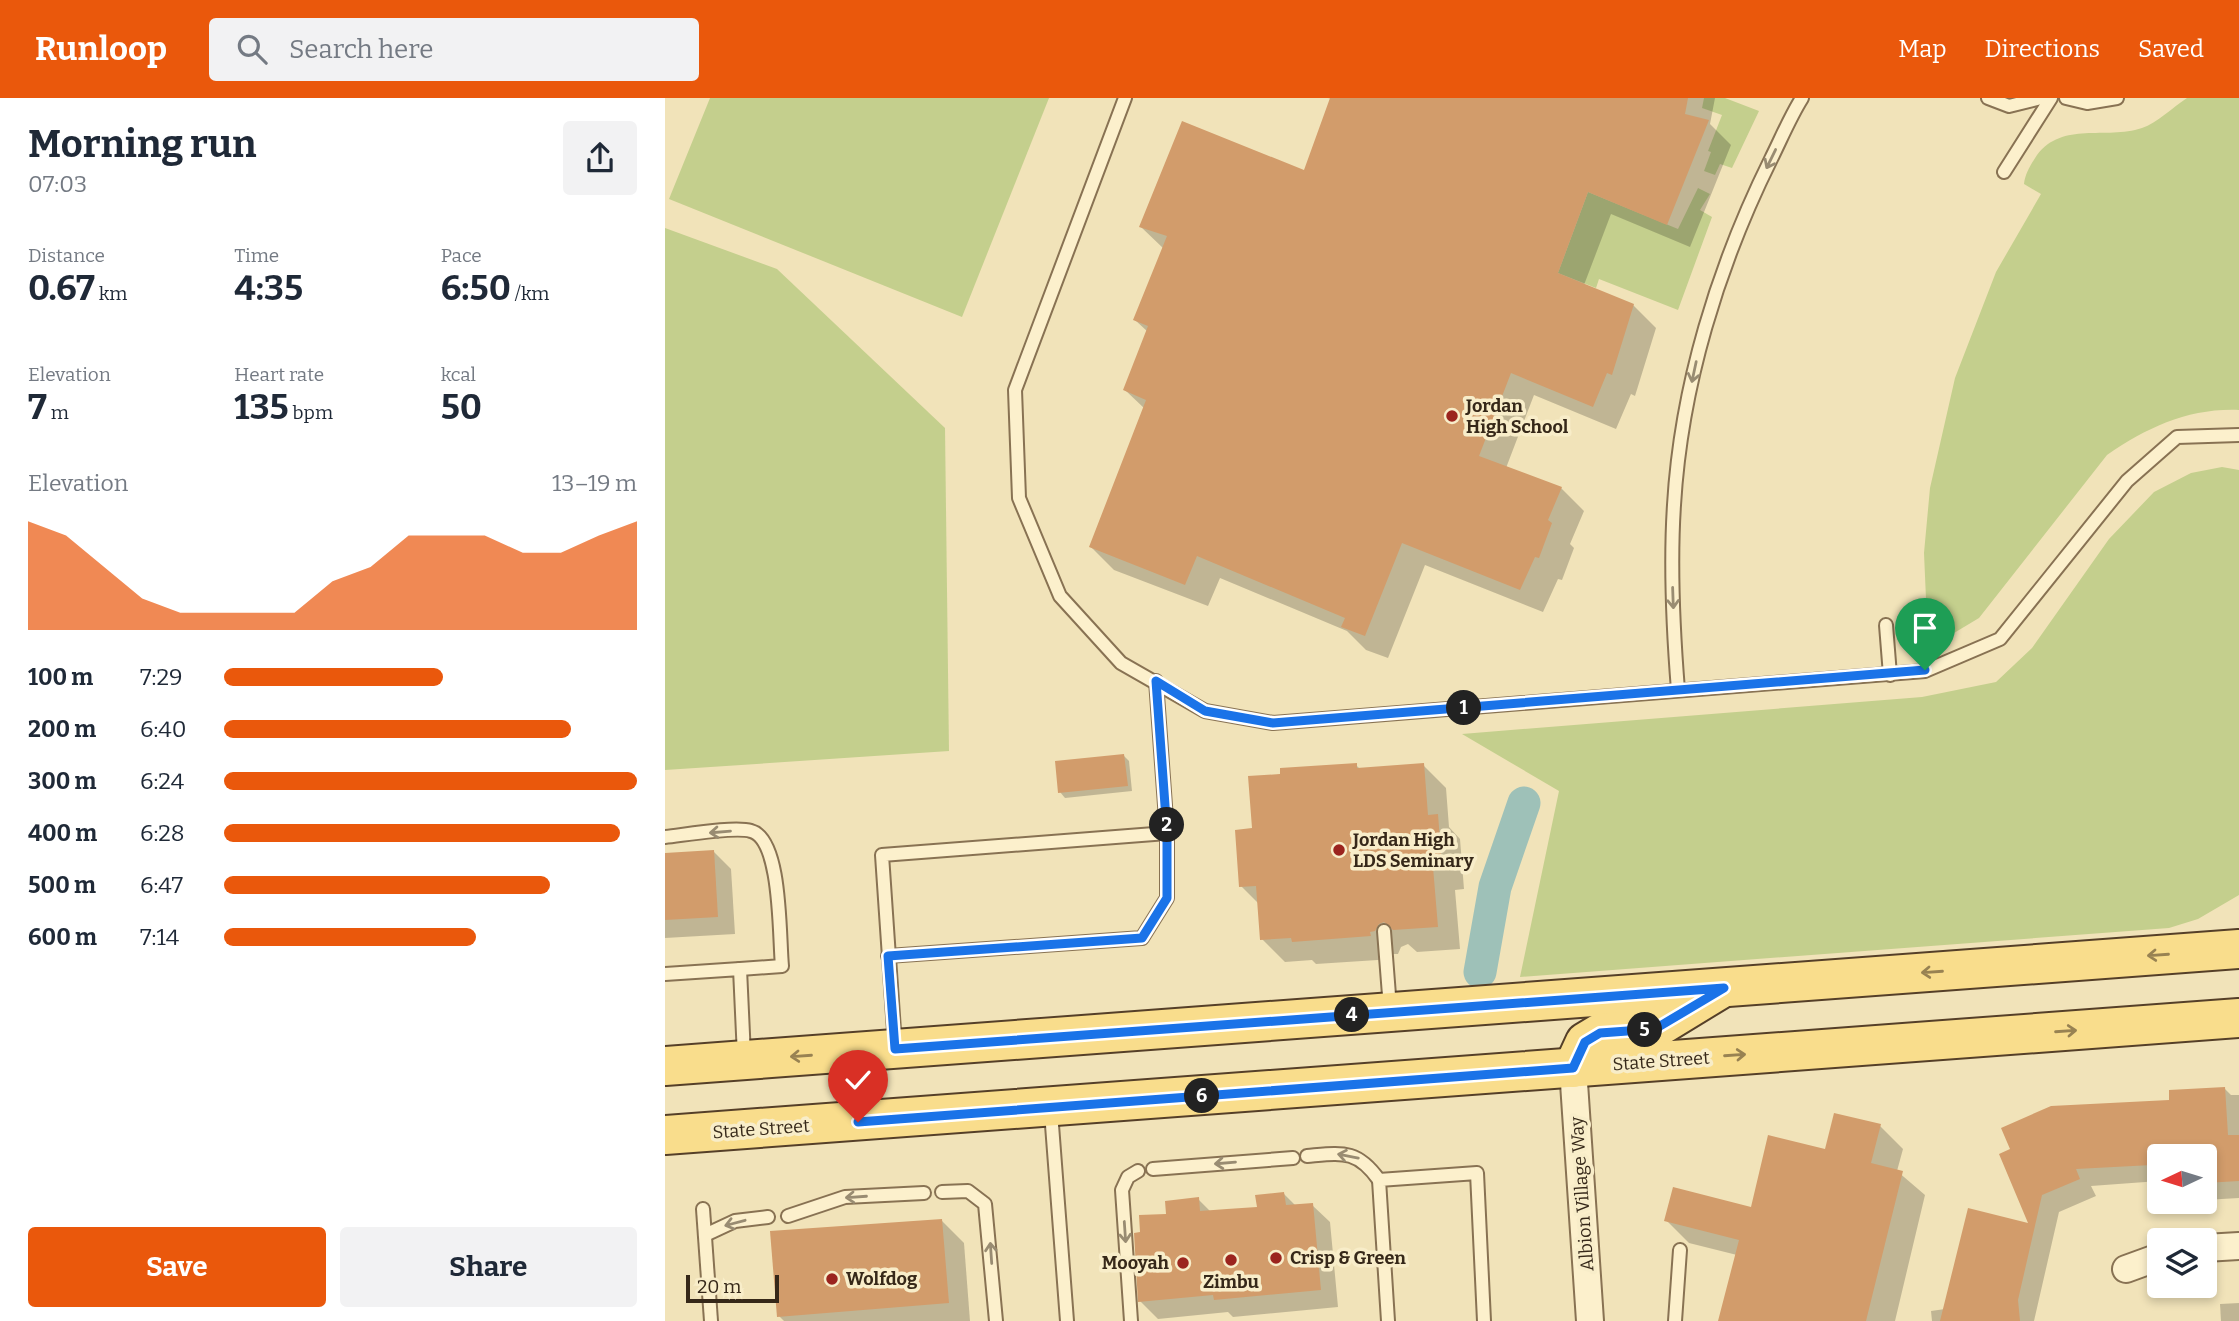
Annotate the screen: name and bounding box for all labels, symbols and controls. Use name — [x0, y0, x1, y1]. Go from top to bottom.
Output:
search box — [209, 18, 699, 81]
text: Runloop — [35, 29, 167, 69]
icon: search — [233, 30, 271, 68]
text: Search here — [289, 34, 433, 65]
text: Map — [1898, 35, 1947, 63]
text: Directions — [1985, 35, 2100, 63]
text: Saved — [2138, 35, 2204, 63]
text: Morning run — [28, 121, 256, 167]
button: share — [563, 121, 637, 195]
one-way arrow — [1764, 148, 1778, 169]
text: 07:03 — [28, 170, 87, 198]
text: Distance — [28, 244, 105, 267]
text: Time — [234, 244, 279, 267]
text: Pace — [441, 244, 482, 267]
text: 0.67 — [28, 267, 95, 309]
text: 4:35 — [234, 267, 303, 309]
text: 6:50 — [441, 267, 511, 309]
text: km — [95, 282, 127, 305]
text: /km — [511, 282, 550, 305]
one-way arrow — [1687, 360, 1701, 383]
text: Elevation — [28, 363, 111, 386]
text: Heart rate — [234, 363, 324, 386]
text: kcal — [441, 363, 476, 386]
text: 7 — [28, 386, 47, 428]
text: 135 — [234, 386, 289, 428]
text: 50 — [441, 386, 482, 428]
place label: Jordan High School — [1465, 395, 1569, 438]
text: m — [47, 401, 69, 424]
text: bpm — [289, 401, 333, 424]
marker: Jordan High School — [1444, 408, 1460, 424]
text: Elevation — [28, 469, 128, 497]
text: 13–19 m — [552, 469, 637, 497]
one-way arrow — [1666, 586, 1679, 609]
pin — [1895, 598, 1955, 670]
icon: arrive — [1906, 609, 1944, 647]
text: 100 m — [28, 663, 93, 691]
text: 7:29 — [140, 663, 182, 691]
pin: 1 — [1447, 690, 1481, 726]
text: 1 — [1459, 696, 1468, 719]
text: 200 m — [28, 715, 96, 743]
text: 6:40 — [140, 715, 187, 743]
text: 300 m — [28, 767, 97, 795]
text: 6:24 — [140, 767, 184, 795]
pin: 2 — [1149, 808, 1185, 842]
text: 2 — [1161, 813, 1172, 836]
text: 400 m — [28, 819, 97, 847]
text: 6:28 — [140, 819, 185, 847]
one-way arrow — [709, 826, 732, 839]
place label: Jordan High LDS Seminary — [1352, 829, 1475, 872]
marker: Jordan High LDS Seminary — [1331, 842, 1347, 858]
text: 500 m — [28, 871, 96, 899]
text: 6:47 — [140, 871, 183, 899]
text: 600 m — [28, 923, 97, 951]
text: 7:14 — [140, 923, 179, 951]
one-way arrow — [2147, 949, 2170, 962]
one-way arrow — [1921, 966, 1943, 979]
pin: 4 — [1335, 998, 1369, 1032]
text: 4 — [1346, 1003, 1357, 1026]
pin: 5 — [1627, 1012, 1663, 1048]
text: 5 — [1639, 1018, 1650, 1041]
one-way arrow — [2054, 1024, 2077, 1037]
street label: State Street — [1612, 1047, 1711, 1075]
one-way arrow — [1723, 1048, 1746, 1061]
one-way arrow — [790, 1050, 812, 1063]
pin — [828, 1050, 888, 1122]
icon: check — [839, 1061, 877, 1099]
pin: 6 — [1185, 1079, 1219, 1114]
text: 6 — [1196, 1084, 1207, 1107]
street label: State Street — [712, 1115, 811, 1143]
street label: Albion Village Way — [1566, 1116, 1598, 1272]
north arrow — [2147, 1144, 2217, 1214]
map controls — [2147, 1144, 2217, 1298]
one-way arrow — [1337, 1149, 1360, 1162]
one-way arrow — [1214, 1157, 1237, 1170]
one-way arrow — [845, 1190, 868, 1203]
one-way arrow — [725, 1217, 747, 1230]
one-way arrow — [1119, 1220, 1132, 1243]
button: Save — [28, 1227, 326, 1307]
button: Share — [340, 1227, 637, 1307]
button: layers — [2147, 1228, 2217, 1298]
one-way arrow — [985, 1242, 998, 1265]
place label: Crisp & Green — [1290, 1247, 1406, 1269]
marker: Crisp & Green — [1268, 1250, 1284, 1266]
place label: Mooyah — [1102, 1252, 1170, 1274]
marker: Zimbu — [1223, 1252, 1239, 1268]
marker: Mooyah — [1175, 1255, 1191, 1271]
place label: Wolfdog — [846, 1268, 918, 1290]
marker: Wolfdog — [824, 1271, 840, 1287]
place label: Zimbu — [1203, 1271, 1260, 1293]
scale bar — [686, 1272, 779, 1304]
text: 20 m — [697, 1275, 741, 1298]

